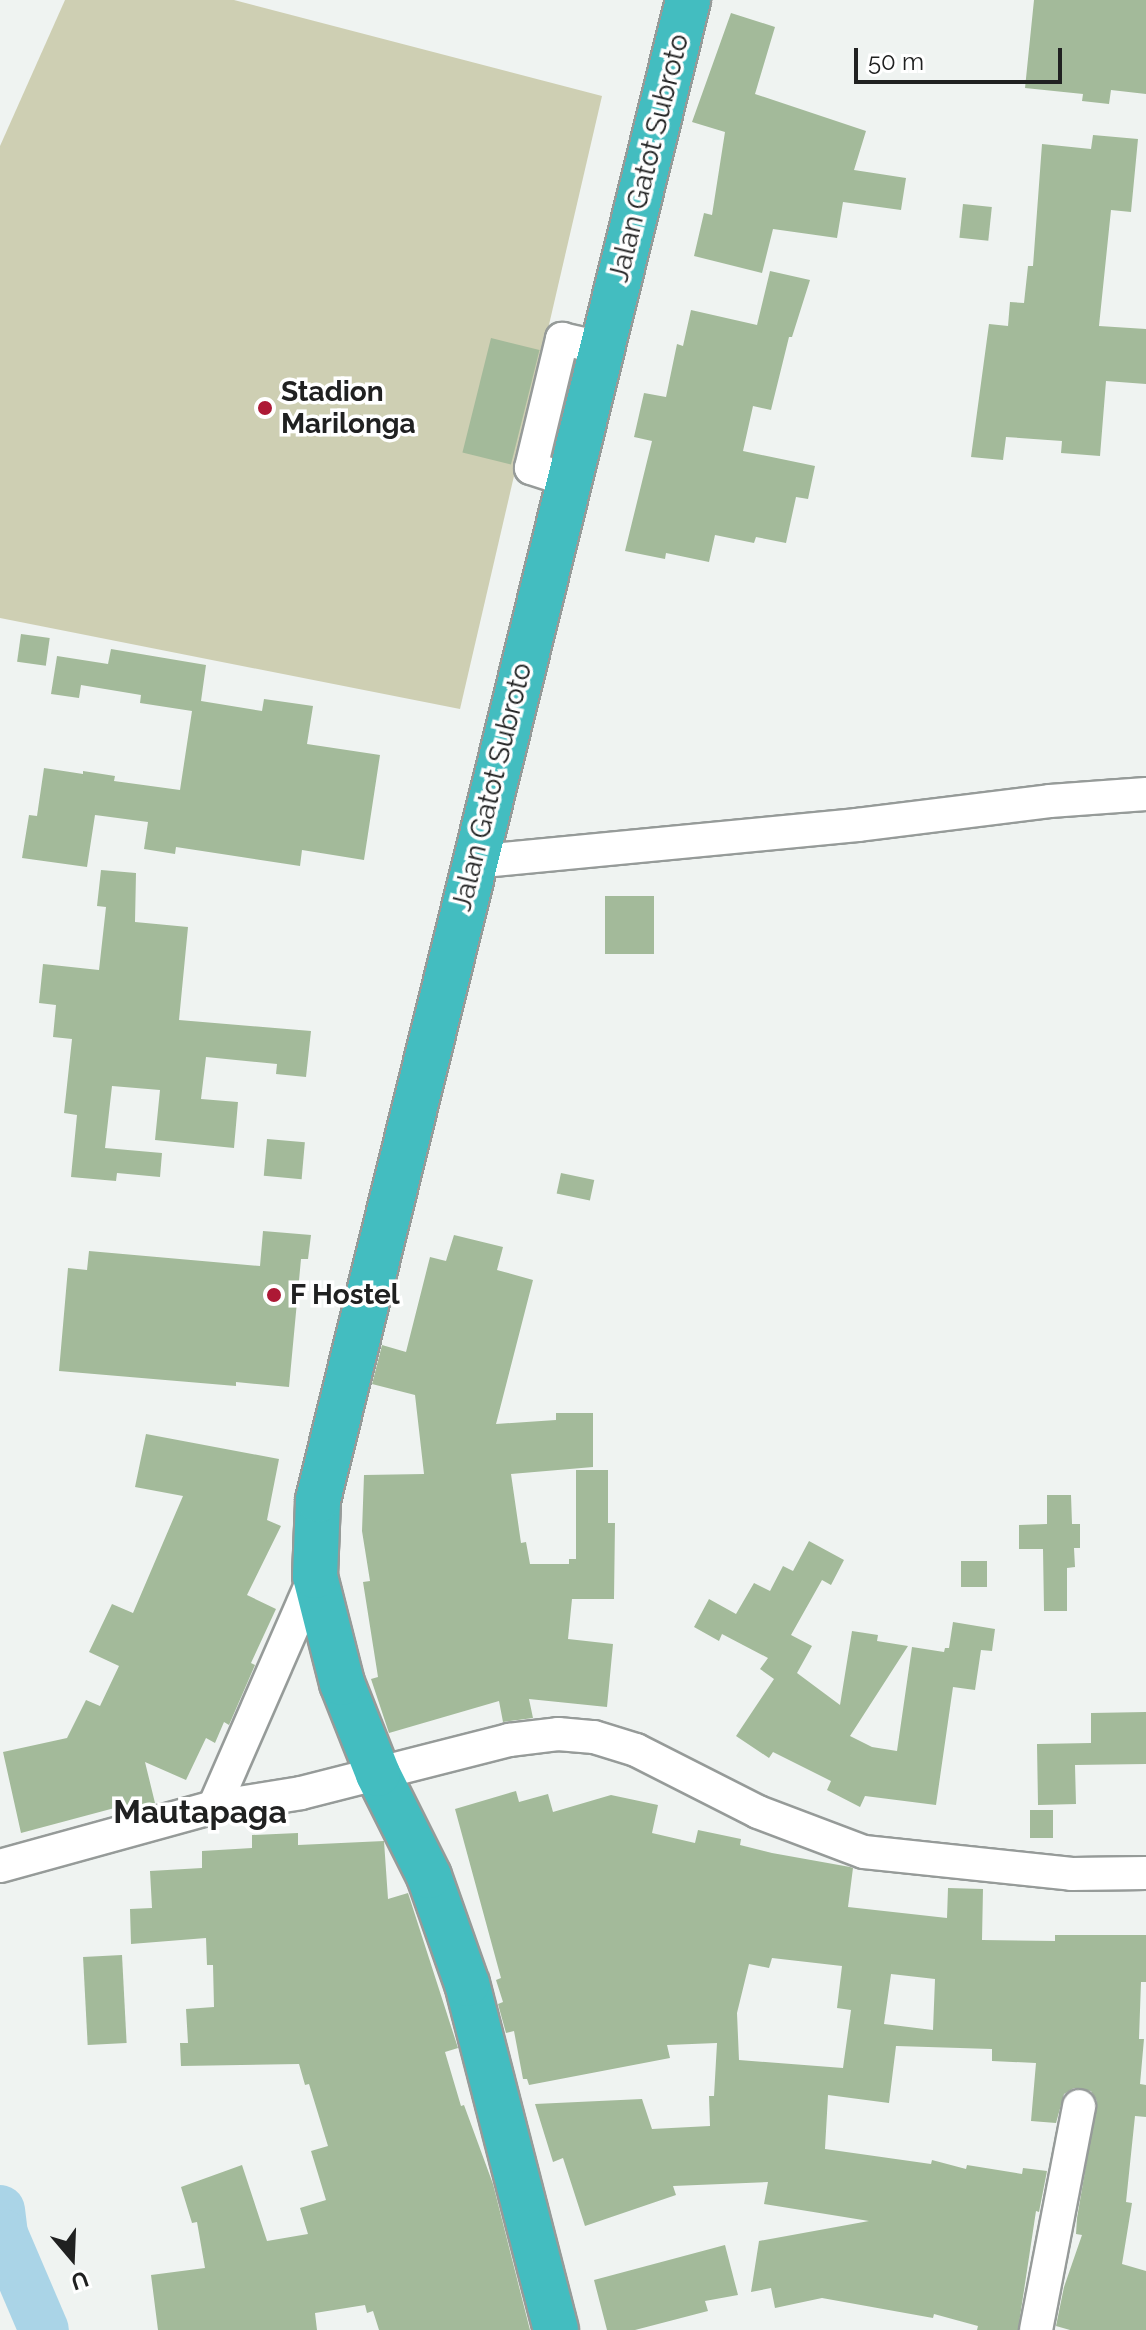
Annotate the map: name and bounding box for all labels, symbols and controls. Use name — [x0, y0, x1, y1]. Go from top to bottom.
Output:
street label: Jalan Gatot Subroto — [602, 30, 696, 286]
scale bar — [858, 32, 1066, 82]
text: 50 m — [868, 47, 924, 76]
place label: Stadion Marilonga — [281, 375, 416, 441]
marker: Stadion Marilonga — [256, 399, 274, 417]
street label: Jalan Gatot Subroto — [445, 659, 539, 915]
place label: F Hostel — [290, 1278, 400, 1312]
marker: F Hostel — [265, 1286, 283, 1304]
district label: Mautapaga — [113, 1793, 287, 1831]
north arrow — [32, 2218, 112, 2298]
text: U — [68, 2266, 92, 2296]

